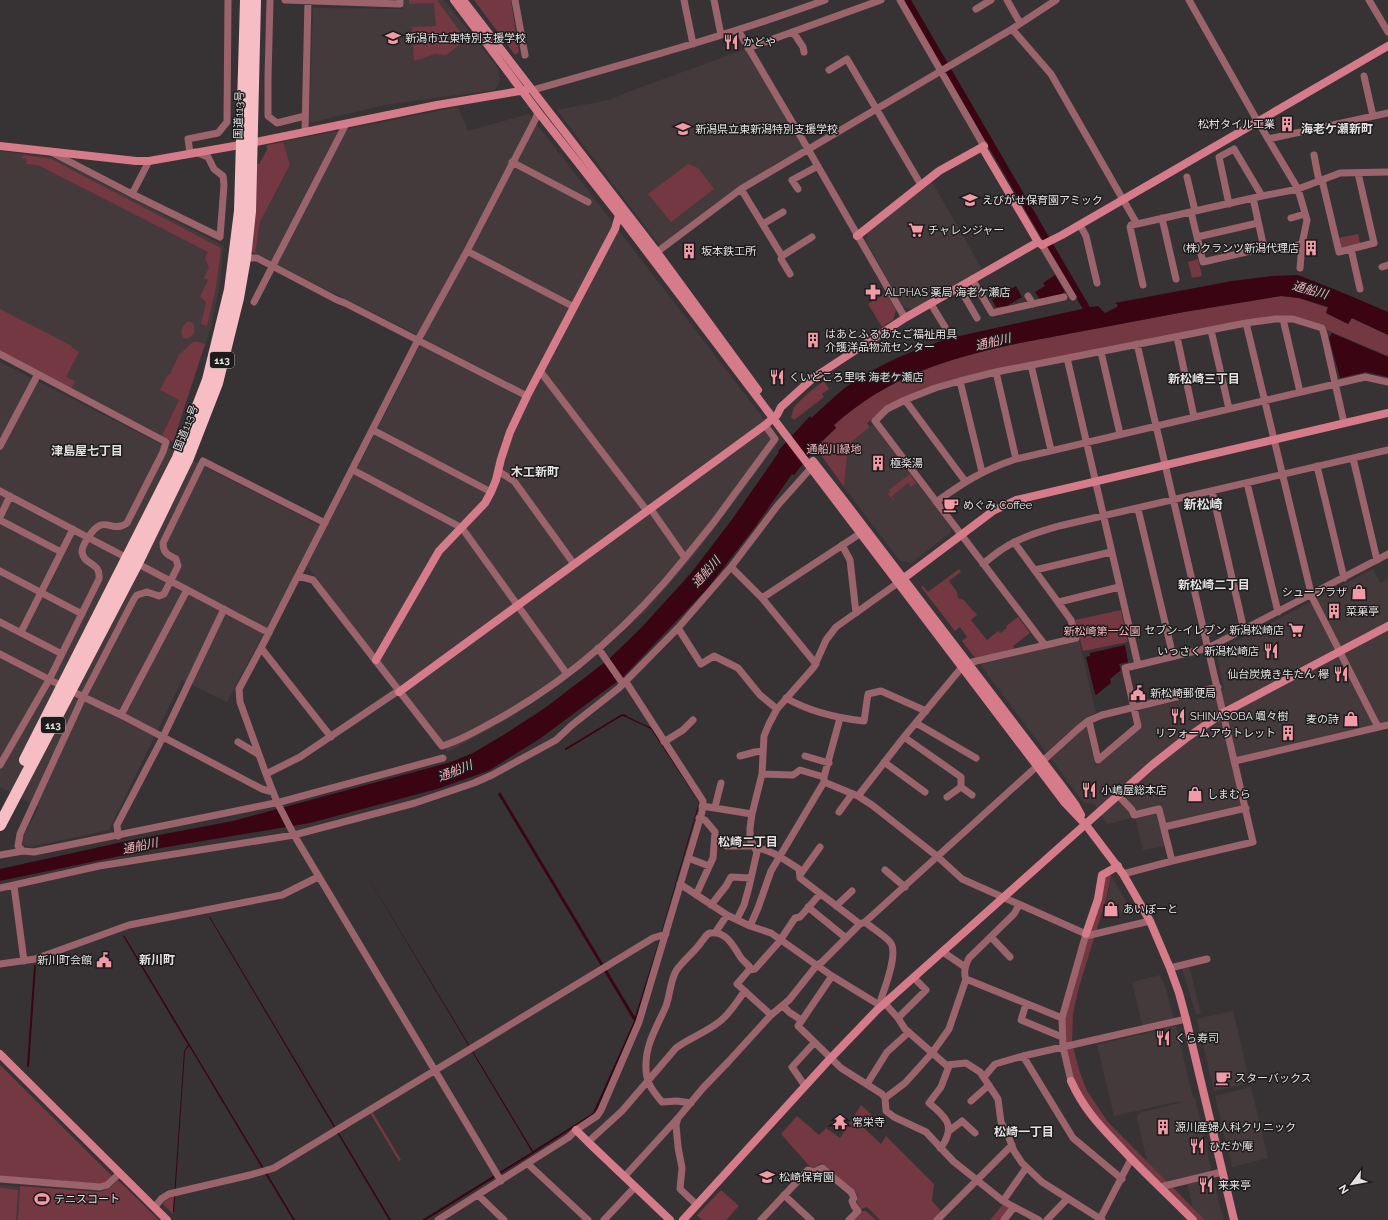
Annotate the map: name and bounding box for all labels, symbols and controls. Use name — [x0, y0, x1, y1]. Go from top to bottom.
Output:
school or university icon: 新潟市立東特別支援学校 — [384, 29, 402, 47]
place label: 新潟市立東特別支援学校 — [405, 32, 526, 45]
restaurant icon: かどや — [722, 33, 740, 51]
place label: かどや — [743, 36, 776, 49]
street label: 国道113号 — [232, 91, 246, 139]
building icon: 松村タイル工業 — [1278, 115, 1296, 133]
place label: 松村タイル工業 — [1198, 118, 1275, 131]
school or university icon: 新潟県立東新潟特別支援学校 — [674, 120, 692, 138]
district label: 海老ケ瀬新町 — [1301, 122, 1373, 136]
place label: 新潟県立東新潟特別支援学校 — [695, 123, 838, 136]
school or university icon: えびがせ保育園アミック — [961, 191, 979, 209]
place label: えびがせ保育園アミック — [982, 194, 1103, 207]
supermarket icon: チャレンジャー — [907, 221, 925, 239]
place label: チャレンジャー — [928, 224, 1004, 237]
building icon: (株)クランツ新潟代理店 — [1302, 239, 1320, 257]
building icon: 坂本鉄工所 — [680, 242, 698, 260]
place label: (株)クランツ新潟代理店 — [1183, 242, 1299, 255]
place label: 坂本鉄工所 — [701, 245, 757, 258]
water label: 通船川 — [1291, 278, 1331, 302]
pharmacy icon: ALPHAS 薬局 海老ケ瀬店 — [864, 283, 882, 301]
place label: ALPHAS 薬局 海老ケ瀬店 — [885, 286, 1010, 299]
place label: はあとふるあたご福祉用具 介護洋品物流センター — [825, 328, 957, 354]
building icon: はあとふるあたご福祉用具 介護洋品物流センター — [804, 331, 822, 349]
water label: 通船川 — [974, 331, 1014, 353]
road number: 113 — [210, 352, 234, 368]
restaurant icon: くいどころ里味 海老ケ瀬店 — [768, 368, 786, 386]
place label: くいどころ里味 海老ケ瀬店 — [789, 371, 923, 384]
district label: 新松崎三丁目 — [1168, 372, 1240, 386]
street label: 国道113号 — [171, 403, 201, 453]
park label: 通船川緑地 — [807, 443, 862, 456]
district label: 津島屋七丁目 — [51, 444, 123, 458]
building icon: 極楽湯 — [869, 454, 887, 472]
place label: 極楽湯 — [890, 457, 923, 470]
district label: 木工新町 — [511, 465, 559, 479]
cafe icon: めぐみ Coffee — [942, 496, 960, 514]
district label: 新松崎 — [1183, 497, 1223, 512]
place label: めぐみ Coffee — [963, 499, 1033, 512]
water label: 通船川 — [689, 552, 725, 590]
district label: 新松崎二丁目 — [1178, 578, 1250, 592]
shop icon: シュープラザ — [1350, 583, 1368, 601]
place label: シュープラザ — [1282, 586, 1347, 599]
building icon: 菜菓亭 — [1325, 602, 1343, 620]
place label: 菜菓亭 — [1346, 605, 1379, 618]
supermarket icon: セブン-イレブン 新潟松崎店 — [1287, 621, 1305, 639]
place label: セブン-イレブン 新潟松崎店 — [1145, 624, 1284, 637]
park label: 新松崎第一公園 — [1064, 625, 1141, 638]
restaurant icon: いっさく 新潟松崎店 — [1262, 642, 1280, 660]
place label: いっさく 新潟松崎店 — [1157, 645, 1259, 658]
restaurant icon: 仙台炭焼き牛たん 欅 — [1332, 665, 1350, 683]
place label: 仙台炭焼き牛たん 欅 — [1227, 668, 1329, 681]
public building icon: 新松崎郵便局 — [1129, 684, 1147, 702]
place label: 新松崎郵便局 — [1150, 687, 1216, 700]
restaurant icon: SHINASOBA 颯々樹 — [1169, 707, 1187, 725]
place label: SHINASOBA 颯々樹 — [1190, 710, 1288, 723]
shop icon: 麦の詩 — [1342, 710, 1360, 728]
place label: 麦の詩 — [1306, 713, 1339, 726]
road number: 113 — [41, 717, 65, 733]
building icon: リフォームアウトレット — [1279, 724, 1297, 742]
place label: リフォームアウトレット — [1155, 727, 1276, 740]
water label: 通船川 — [436, 757, 476, 784]
restaurant icon: 小嶋屋総本店 — [1080, 781, 1098, 799]
place label: 小嶋屋総本店 — [1101, 784, 1167, 797]
shop icon: しまむら — [1186, 785, 1204, 803]
place label: しまむら — [1207, 788, 1251, 801]
water label: 通船川 — [121, 835, 161, 857]
district label: 松崎二丁目 — [718, 835, 778, 849]
shop icon: あいぽーと — [1102, 900, 1120, 918]
place label: あいぽーと — [1123, 903, 1178, 916]
public building icon: 新川町会館 — [95, 951, 113, 969]
district label: 新川町 — [139, 953, 175, 967]
place label: 新川町会館 — [37, 954, 92, 967]
restaurant icon: くら寿司 — [1154, 1029, 1172, 1047]
place label: くら寿司 — [1175, 1032, 1219, 1045]
cafe icon: スターバックス — [1214, 1069, 1232, 1087]
place label: スターバックス — [1235, 1072, 1312, 1085]
temple icon: 常栄寺 — [831, 1113, 849, 1131]
place label: 常栄寺 — [852, 1116, 885, 1129]
building icon: 源川産婦人科クリニック — [1154, 1118, 1172, 1136]
place label: 源川産婦人科クリニック — [1175, 1121, 1296, 1134]
district label: 松崎一丁目 — [994, 1125, 1054, 1139]
restaurant icon: ひだか庵 — [1188, 1137, 1206, 1155]
place label: ひだか庵 — [1209, 1140, 1253, 1153]
north arrow — [1332, 1164, 1372, 1204]
school or university icon: 松崎保育園 — [758, 1168, 776, 1186]
place label: 松崎保育園 — [779, 1171, 834, 1184]
restaurant icon: 来来亭 — [1197, 1176, 1215, 1194]
place label: 来来亭 — [1218, 1179, 1251, 1192]
text: N — [1336, 1182, 1352, 1196]
sports icon: テニスコート — [33, 1190, 51, 1208]
place label: テニスコート — [54, 1193, 120, 1206]

